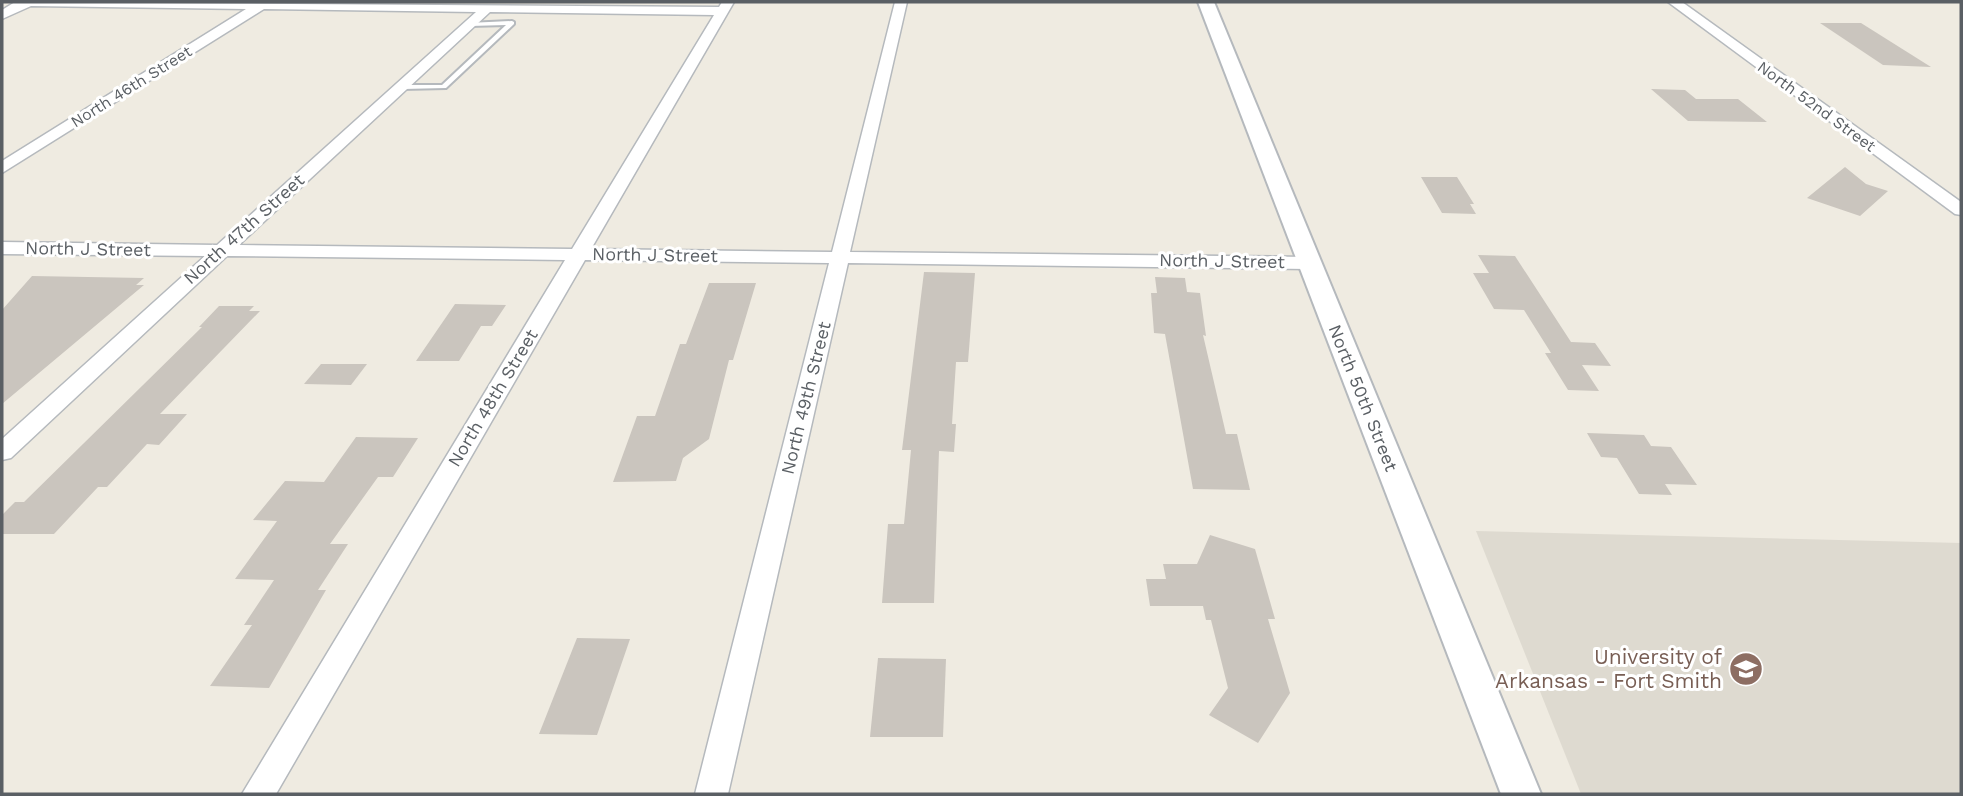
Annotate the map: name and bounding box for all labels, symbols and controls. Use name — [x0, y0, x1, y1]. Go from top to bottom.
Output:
street label: North 46th Street — [67, 41, 196, 131]
street label: North 52nd Street — [1754, 57, 1880, 156]
street label: North 47th Street — [179, 169, 309, 288]
street label: North J Street — [25, 237, 151, 260]
street label: North J Street — [592, 243, 718, 266]
street label: North J Street — [1159, 249, 1285, 272]
street label: North 49th Street — [776, 319, 835, 476]
street label: North 50th Street — [1324, 321, 1403, 475]
street label: North 48th Street — [443, 325, 542, 470]
place label: University of Arkansas - Fort Smith — [1495, 644, 1722, 693]
school or university icon: University of Arkansas - Fort Smith — [1727, 650, 1765, 688]

